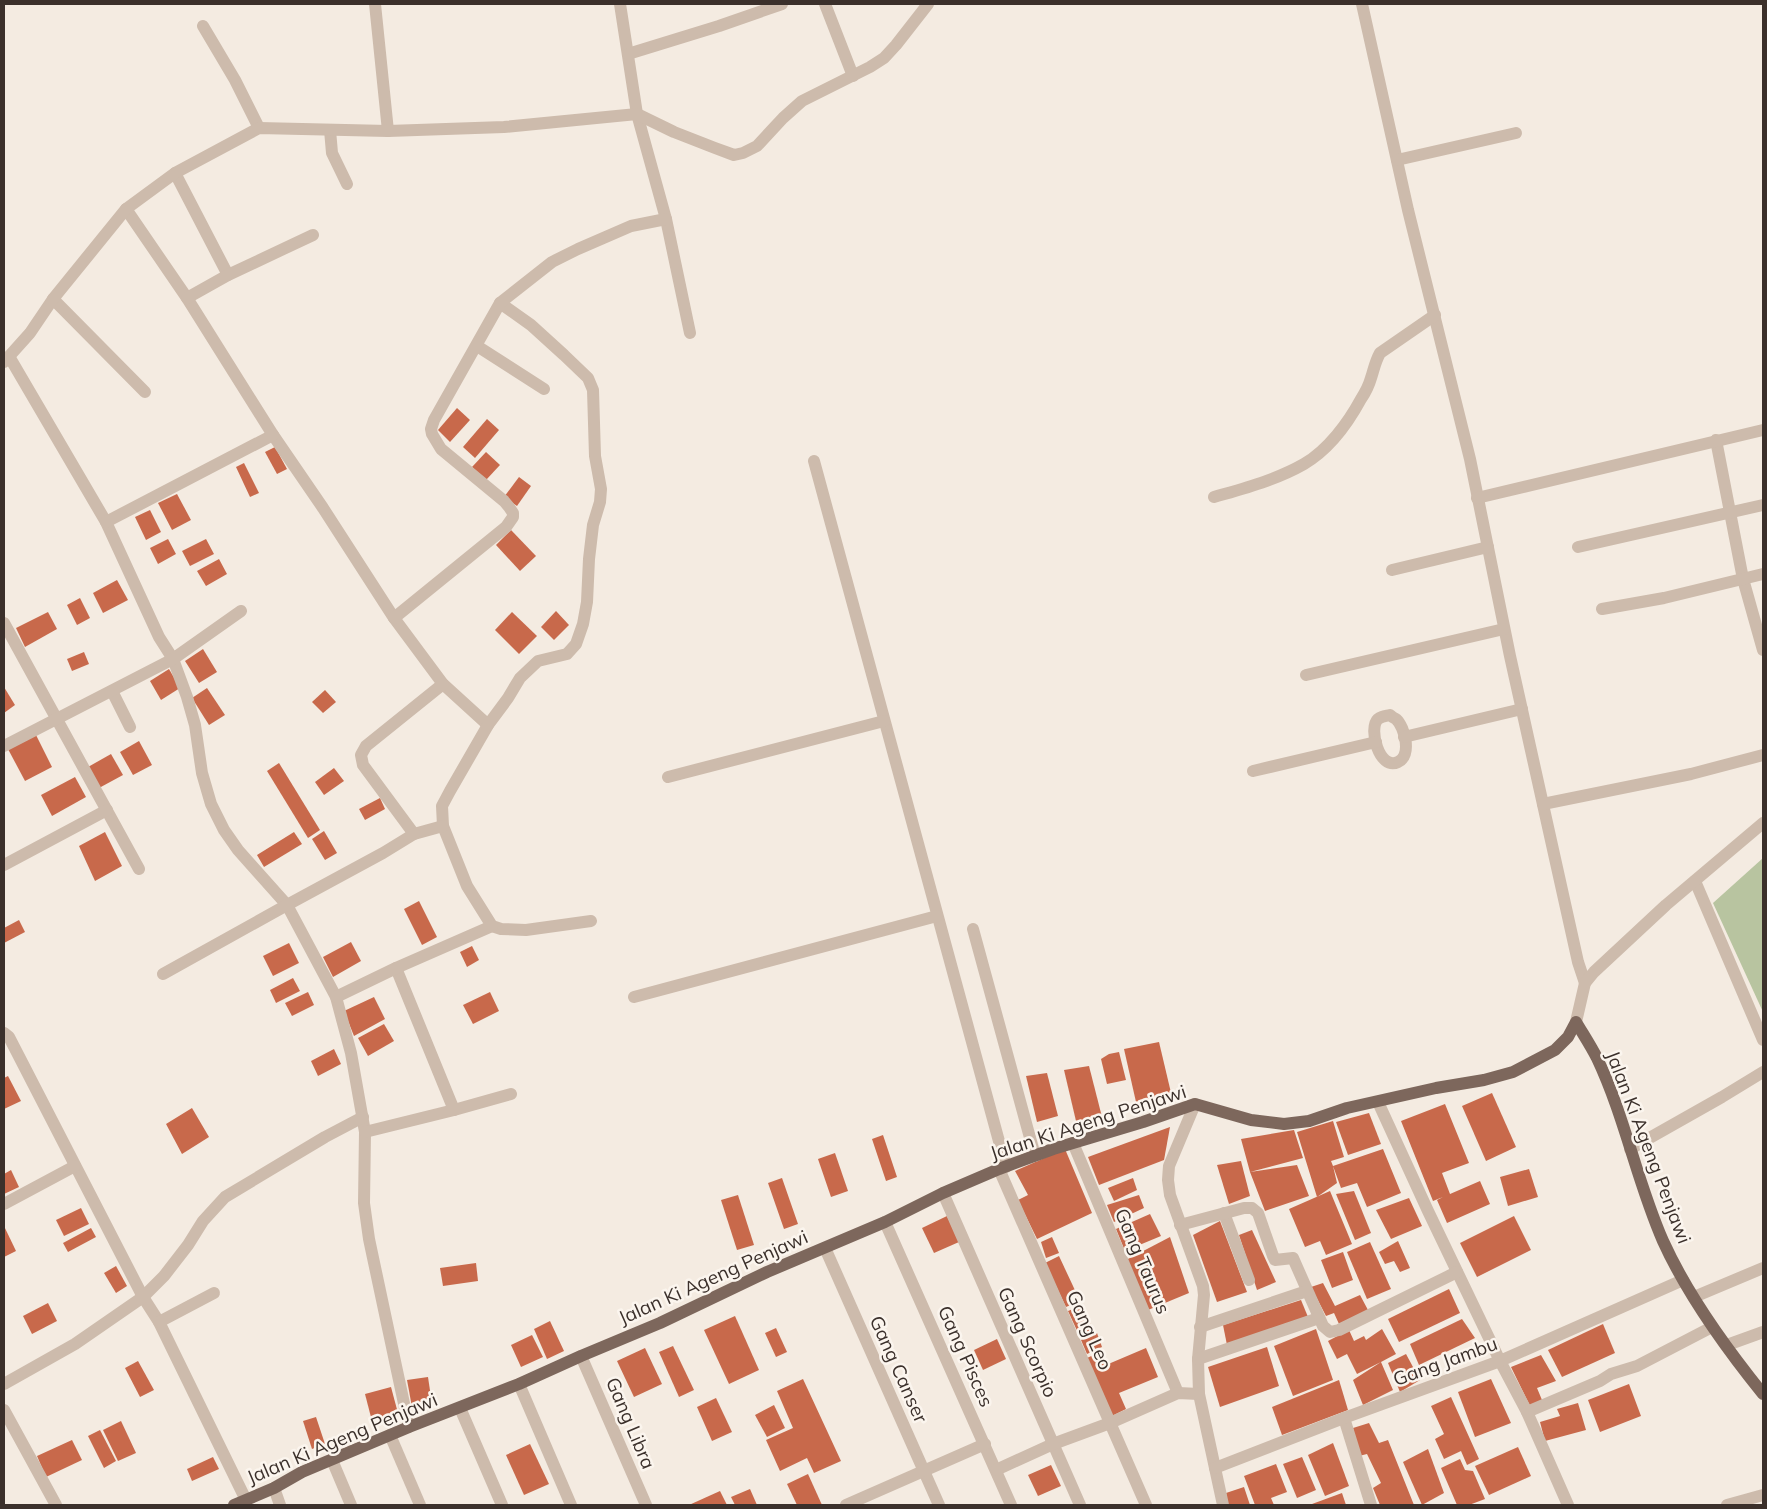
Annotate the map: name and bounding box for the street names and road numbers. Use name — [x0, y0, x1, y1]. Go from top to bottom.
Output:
street label: Jalan Ki Ageng Penjawi — [1601, 1047, 1697, 1247]
street label: Jalan Ki Ageng Penjawi — [987, 1079, 1189, 1165]
street label: Gang Taurus — [1110, 1205, 1176, 1317]
street label: Jalan Ki Ageng Penjawi — [615, 1224, 811, 1330]
street label: Gang Scorpio — [993, 1283, 1063, 1401]
street label: Gang Leo — [1062, 1287, 1118, 1373]
street label: Gang Pisces — [933, 1302, 999, 1410]
street label: Gang Canser — [865, 1312, 933, 1426]
street label: Gang Jambu — [1389, 1331, 1501, 1391]
street label: Gang Libra — [601, 1374, 661, 1472]
street label: Jalan Ki Ageng Penjawi — [243, 1387, 441, 1489]

